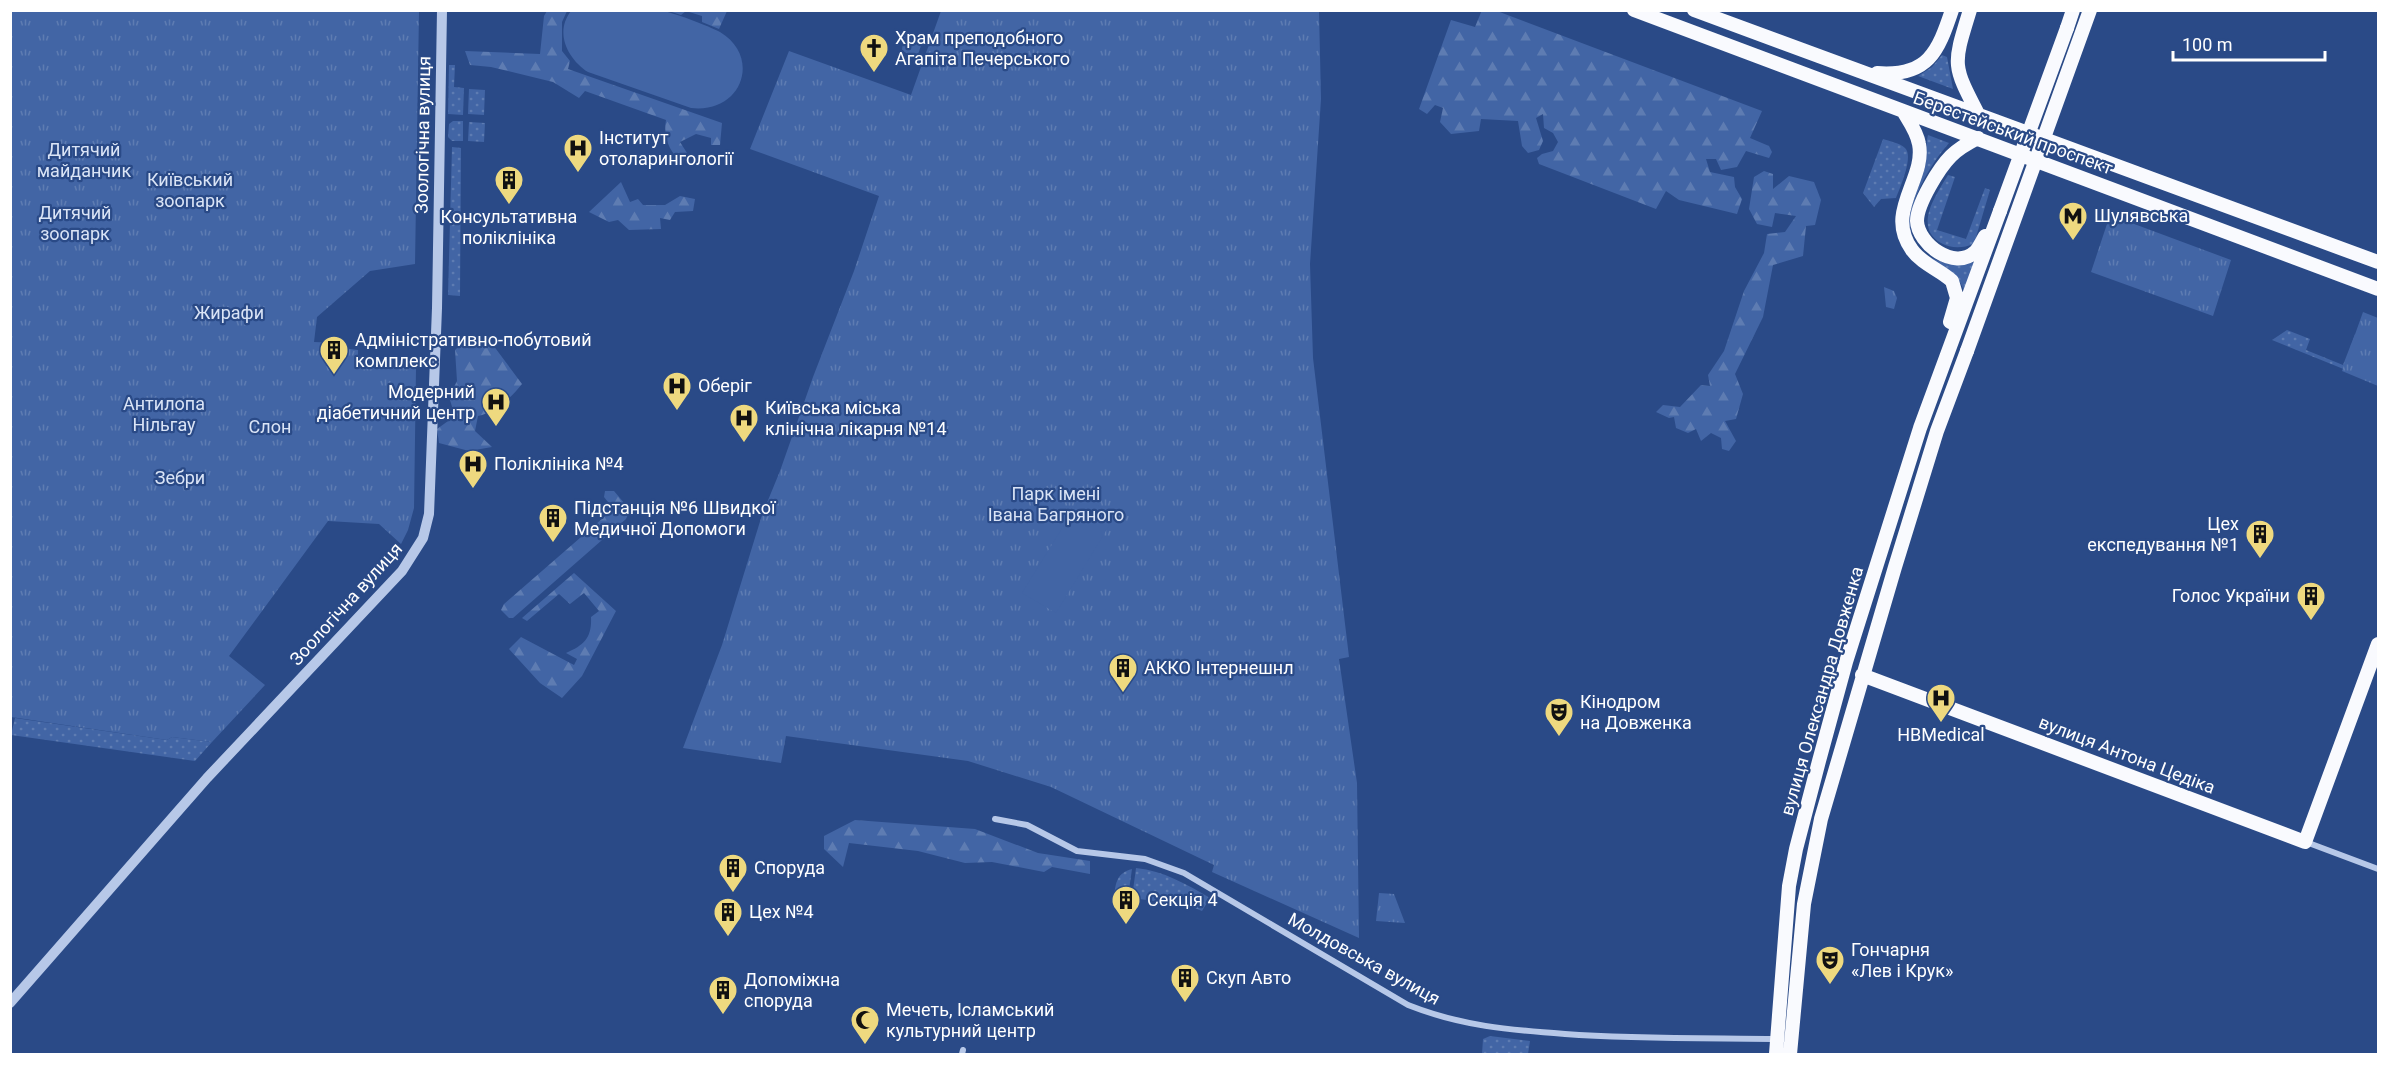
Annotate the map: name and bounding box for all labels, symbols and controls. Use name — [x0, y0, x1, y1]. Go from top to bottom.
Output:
scale bar — [2173, 24, 2324, 62]
place label: Храм преподобного Агапіта Печерського — [895, 27, 1070, 69]
church icon: Храм преподобного Агапіта Печерського — [858, 32, 890, 74]
text: 100 m — [2182, 34, 2233, 55]
street label: Зоологічна вулиця — [411, 56, 434, 214]
street label: Берестейський проспект — [1911, 87, 2116, 179]
place label: Інститут отоларингології — [599, 127, 735, 169]
hospital icon: Інститут отоларингології — [562, 132, 594, 174]
park label: Дитячий майданчик — [37, 139, 132, 181]
building icon: Консультативна поліклініка — [493, 164, 525, 206]
park label: Київський зоопарк — [147, 169, 233, 211]
metro station icon: Шулявська — [2057, 200, 2089, 242]
park label: Дитячий зоопарк — [38, 202, 112, 244]
place label: Шулявська — [2094, 205, 2188, 226]
place label: Консультативна поліклініка — [441, 206, 577, 248]
park label: Жирафи — [194, 302, 264, 323]
place label: Адміністративно-побутовий комплекс — [355, 329, 592, 371]
building icon: Адміністративно-побутовий комплекс — [318, 334, 350, 376]
hospital icon: Оберіг — [661, 370, 693, 412]
place label: Оберіг — [698, 375, 752, 396]
place label: Модерний діабетичний центр — [317, 381, 475, 423]
hospital icon: Модерний діабетичний центр — [480, 386, 512, 428]
park label: Антилопа Нільгау — [123, 393, 205, 435]
place label: Київська міська клінічна лікарня №14 — [765, 397, 947, 439]
hospital icon: Київська міська клінічна лікарня №14 — [728, 402, 760, 444]
park label: Слон — [249, 416, 291, 437]
hospital icon: Поліклініка №4 — [457, 448, 489, 490]
place label: Поліклініка №4 — [494, 453, 624, 474]
park label: Зебри — [155, 467, 205, 488]
park label: Парк імені Івана Багряного — [988, 483, 1124, 525]
place label: Підстанція №6 Швидкої Медичної Допомоги — [574, 497, 777, 539]
building icon: Підстанція №6 Швидкої Медичної Допомоги — [537, 502, 569, 544]
place label: Цех експедування №1 — [2087, 513, 2239, 555]
building icon: Цех експедування №1 — [2244, 518, 2276, 560]
street label: Зоологічна вулиця — [285, 538, 406, 669]
street label: вулиця Олександра Довженка — [1776, 564, 1867, 818]
building icon: Голос України — [2295, 580, 2327, 622]
place label: Голос України — [2172, 585, 2290, 606]
building icon: АККО Інтернешнл — [1107, 652, 1139, 694]
place label: АККО Інтернешнл — [1144, 657, 1294, 678]
hospital icon: HBMedical — [1925, 682, 1957, 724]
place label: Кінодром на Довженка — [1580, 691, 1692, 733]
theatre icon: Кінодром на Довженка — [1543, 696, 1575, 738]
street label: вулиця Антона Цедіка — [2036, 711, 2218, 798]
place label: HBMedical — [1897, 724, 1985, 745]
building icon: Споруда — [717, 852, 749, 894]
place label: Споруда — [754, 857, 825, 878]
building icon: Секція 4 — [1110, 884, 1142, 926]
place label: Секція 4 — [1147, 889, 1218, 910]
building icon: Цех №4 — [712, 896, 744, 938]
place label: Цех №4 — [749, 901, 814, 922]
street label: Молдовська вулиця — [1285, 908, 1444, 1009]
place label: Гончарня «Лев і Крук» — [1851, 939, 1953, 981]
theatre icon: Гончарня «Лев і Крук» — [1814, 944, 1846, 986]
building icon: Скуп Авто — [1169, 962, 1201, 1004]
place label: Скуп Авто — [1206, 967, 1291, 988]
place label: Допоміжна споруда — [744, 969, 840, 1011]
building icon: Допоміжна споруда — [707, 974, 739, 1016]
place label: Мечеть, Ісламський культурний центр — [886, 999, 1055, 1041]
mosque icon: Мечеть, Ісламський культурний центр — [849, 1004, 881, 1046]

